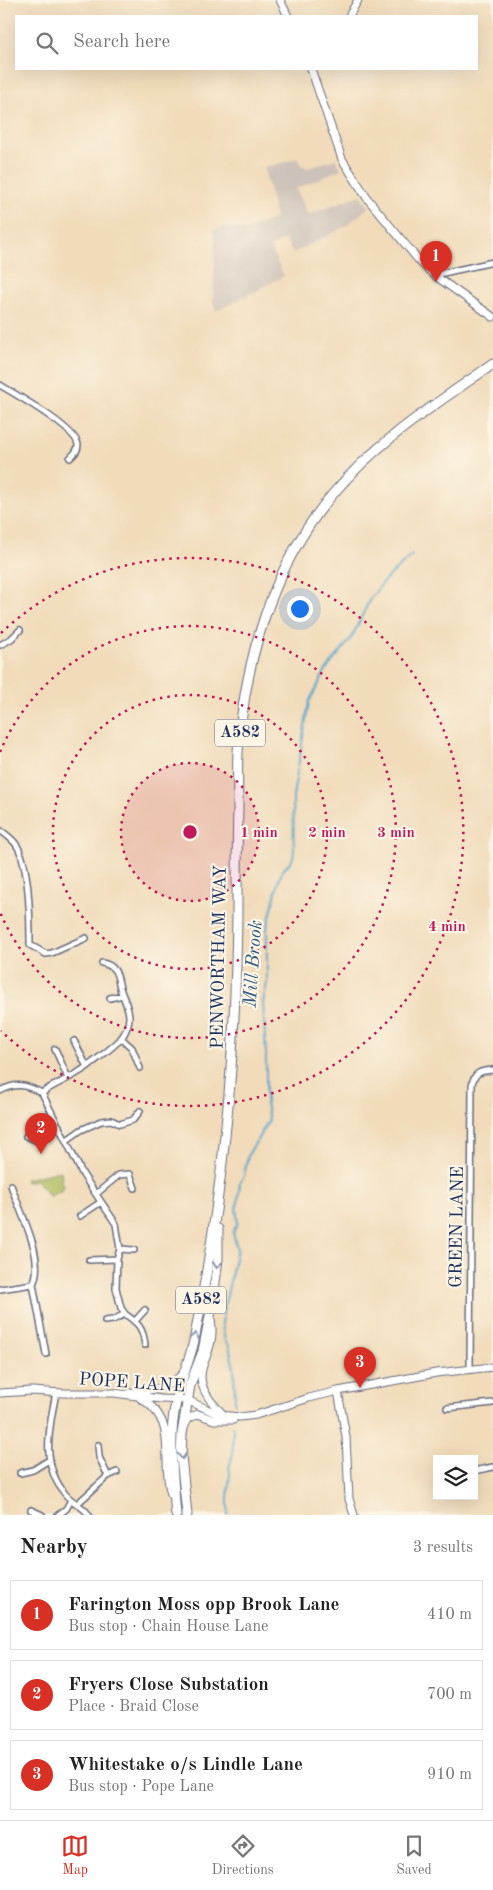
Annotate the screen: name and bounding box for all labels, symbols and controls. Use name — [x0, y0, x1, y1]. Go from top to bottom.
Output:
search box — [15, 15, 478, 70]
icon: search — [33, 29, 61, 57]
text: Search here — [73, 33, 170, 52]
pin: 1 — [420, 241, 452, 282]
your location — [287, 596, 313, 622]
road number: A582 — [215, 720, 265, 746]
centre of rings — [181, 823, 199, 841]
text: 1 min — [240, 826, 278, 841]
text: 2 min — [308, 826, 346, 841]
text: 3 min — [377, 826, 415, 841]
street label: PENWORTHAM WAY — [208, 865, 230, 1049]
water label: Mill Brook — [241, 920, 267, 1009]
text: 4 min — [428, 920, 466, 935]
pin: 2 — [25, 1113, 57, 1154]
street label: GREEN LANE — [447, 1166, 467, 1288]
one-way arrow — [212, 1262, 223, 1270]
road number: A582 — [176, 1286, 226, 1314]
one-way arrow — [189, 1332, 200, 1340]
pin: 3 — [344, 1347, 376, 1388]
street label: POPE LANE — [78, 1370, 186, 1396]
one-way arrow — [176, 1453, 187, 1461]
map controls — [433, 1455, 478, 1500]
button: layers — [433, 1455, 478, 1500]
text: Nearby — [20, 1537, 88, 1558]
text: 3 results — [413, 1540, 473, 1556]
text: Farington Moss opp Brook Lane — [68, 1596, 340, 1615]
text: 1 — [32, 1607, 42, 1623]
text: 410 m — [427, 1607, 472, 1623]
text: Bus stop · Chain House Lane — [68, 1619, 268, 1635]
text: Fryers Close Substation — [68, 1676, 269, 1695]
text: 2 — [32, 1687, 42, 1703]
text: 700 m — [427, 1687, 472, 1703]
text: Place · Braid Close — [68, 1699, 199, 1715]
text: Whitestake o/s Lindle Lane — [68, 1756, 303, 1775]
text: 3 — [32, 1767, 42, 1783]
text: 910 m — [427, 1767, 472, 1783]
text: Bus stop · Pope Lane — [68, 1779, 214, 1795]
tab: Map — [61, 1832, 89, 1879]
tab: Directions — [212, 1832, 274, 1879]
tab: Saved — [396, 1832, 432, 1879]

